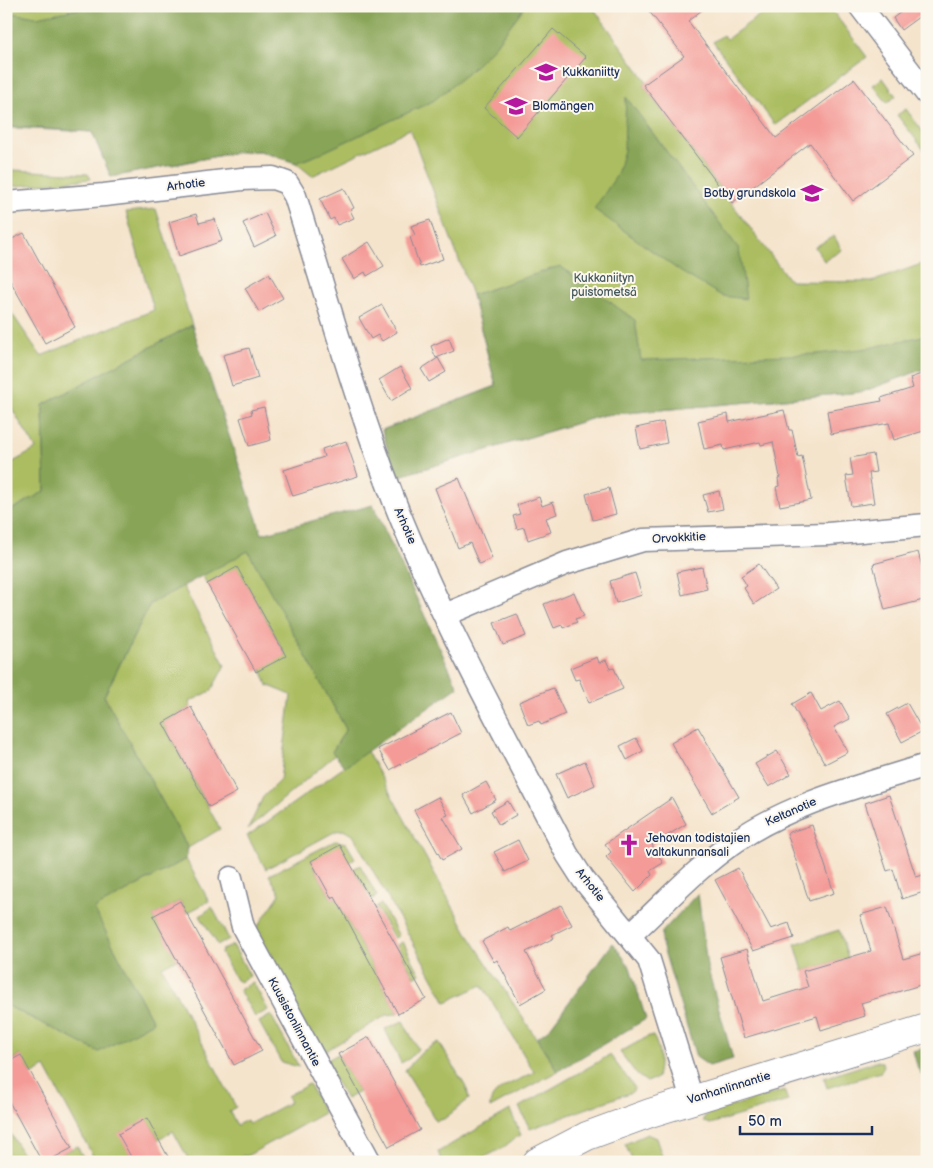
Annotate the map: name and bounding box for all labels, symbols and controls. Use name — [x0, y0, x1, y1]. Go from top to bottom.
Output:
school or university icon: Kukkaniitty — [533, 59, 559, 85]
place label: Kukkaniitty — [562, 65, 620, 80]
school or university icon: Blomängen — [503, 93, 529, 119]
place label: Blomängen — [532, 99, 594, 114]
street label: Arhotie — [166, 175, 206, 195]
school or university icon: Botby grundskola — [799, 180, 825, 206]
place label: Botby grundskola — [704, 186, 796, 201]
park label: Kukkaniityn puistometsä — [571, 271, 637, 300]
street label: Arhotie — [390, 505, 420, 547]
street label: Orvokkitie — [652, 529, 706, 547]
street label: Keltanotie — [763, 794, 819, 830]
place label: Jehovan todistajien valtakunnansali — [645, 831, 751, 860]
church icon: Jehovan todistajien valtakunnansali — [616, 832, 642, 858]
street label: Arhotie — [572, 865, 608, 905]
street label: Kuusistonlinnantie — [264, 975, 324, 1069]
street label: Vanhanlinnantie — [685, 1068, 773, 1108]
scale bar — [740, 1103, 873, 1135]
text: 50 m — [748, 1112, 782, 1131]

